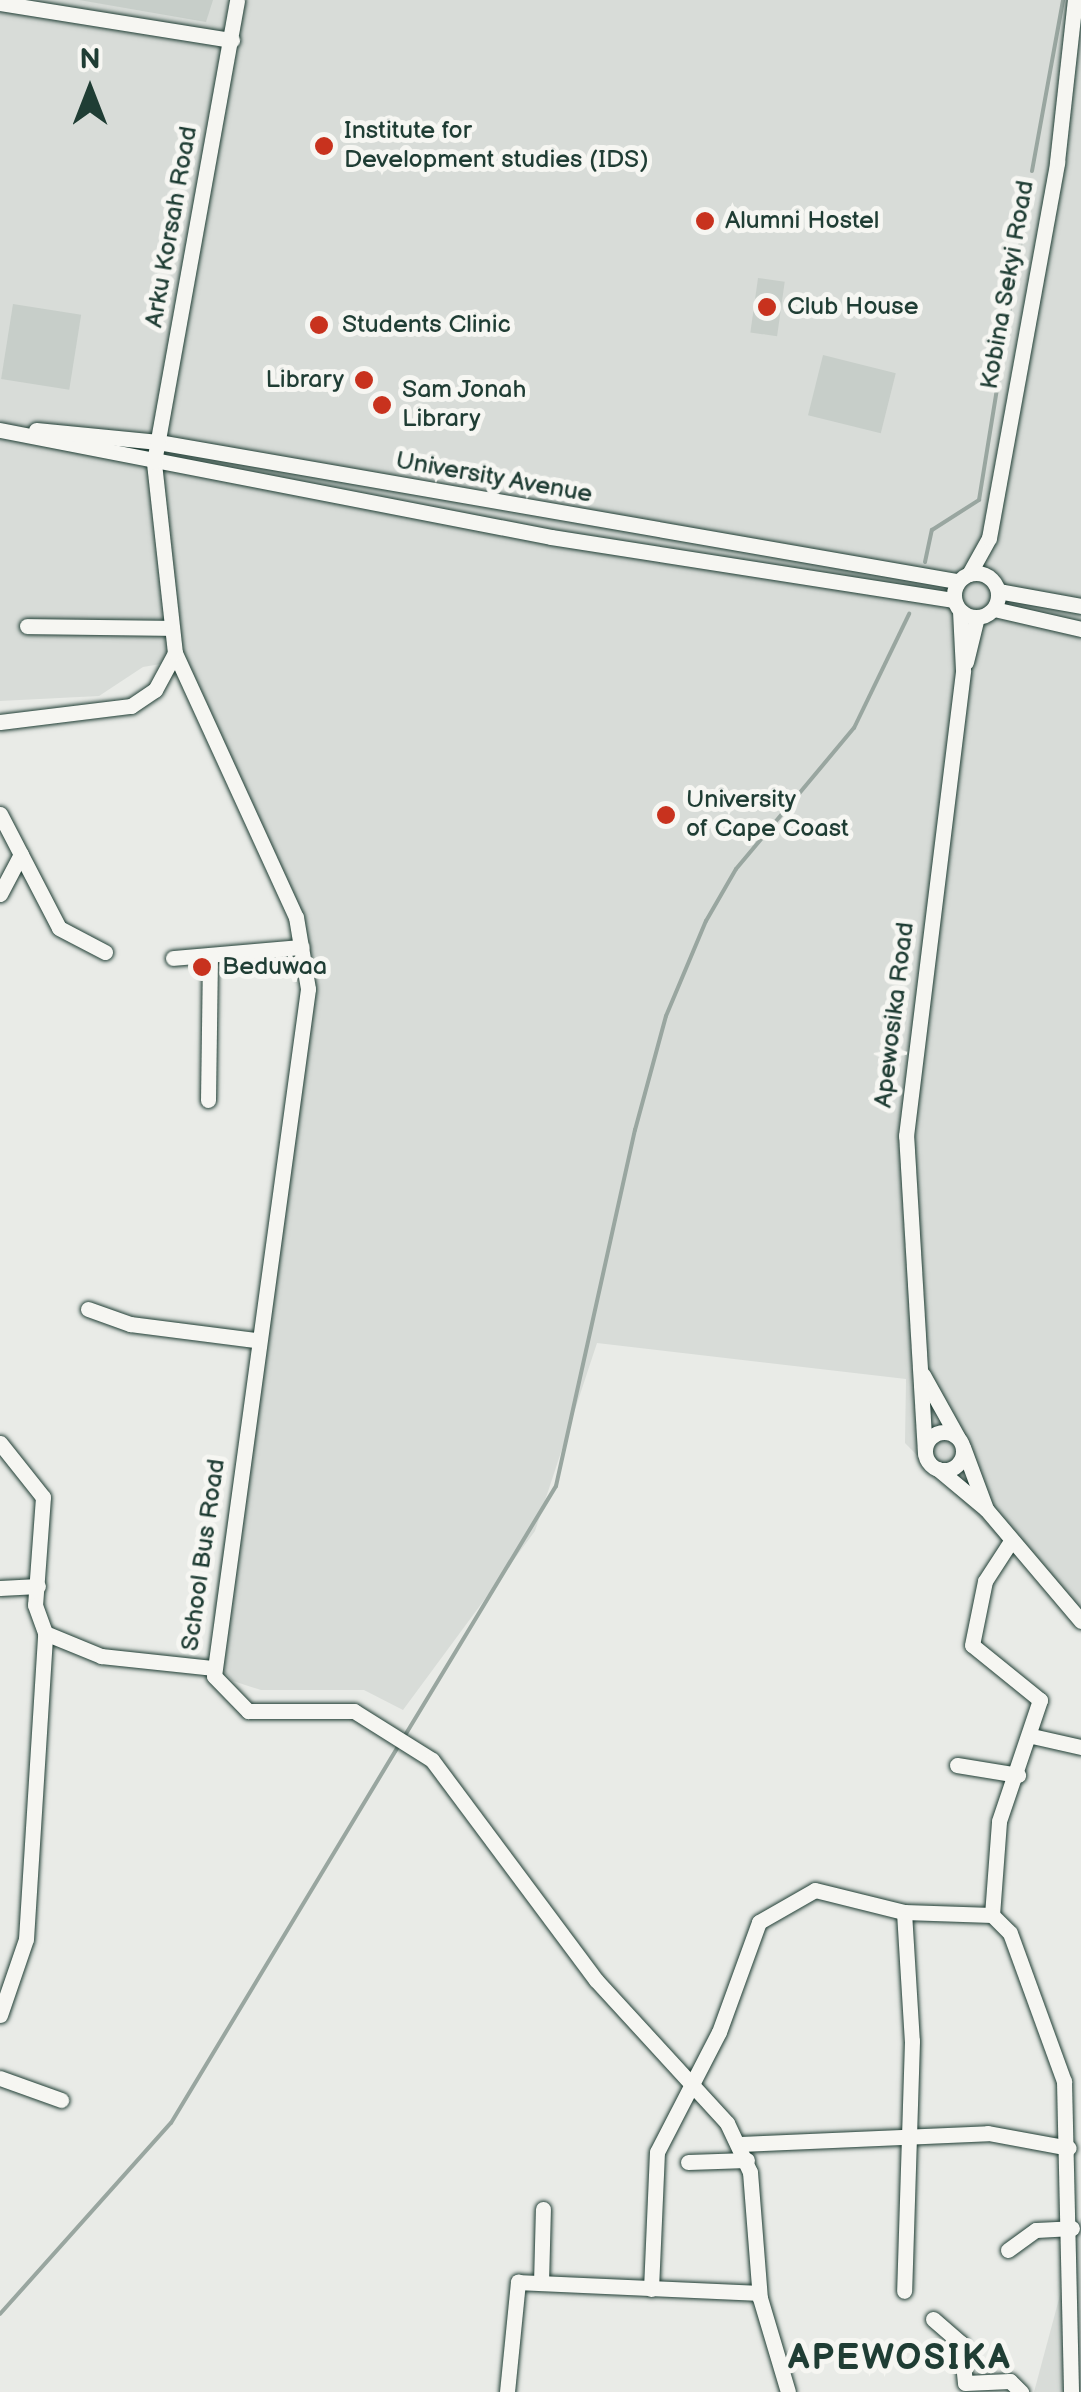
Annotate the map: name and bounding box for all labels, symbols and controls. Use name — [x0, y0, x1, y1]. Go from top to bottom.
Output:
north arrow — [40, 40, 140, 140]
text: N — [79, 43, 101, 76]
place label: Institute for Development studies (IDS) — [344, 117, 648, 176]
street label: Arku Korsah Road — [140, 124, 204, 330]
marker: Institute for Development studies (IDS) — [313, 135, 335, 157]
street label: Kobina Sekyi Road — [975, 178, 1041, 392]
place label: Alumni Hostel — [725, 206, 879, 236]
marker: Alumni Hostel — [694, 210, 716, 232]
place label: Club House — [787, 292, 918, 322]
marker: Club House — [756, 296, 778, 318]
place label: Students Clinic — [342, 310, 511, 340]
marker: Students Clinic — [306, 312, 332, 338]
place label: Library — [265, 365, 344, 395]
marker: Library — [353, 369, 375, 391]
place label: Sam Jonah Library — [402, 376, 528, 435]
marker: Sam Jonah Library — [371, 394, 393, 416]
street label: University Avenue — [393, 446, 595, 510]
place label: University of Cape Coast — [686, 786, 849, 845]
marker: University of Cape Coast — [655, 804, 677, 826]
street label: Apewosika Road — [869, 920, 921, 1110]
place label: Beduwaa — [222, 952, 327, 982]
marker: Beduwaa — [191, 956, 213, 978]
street label: School Bus Road — [176, 1457, 232, 1653]
district label: APEWOSIKA — [788, 2338, 1012, 2380]

